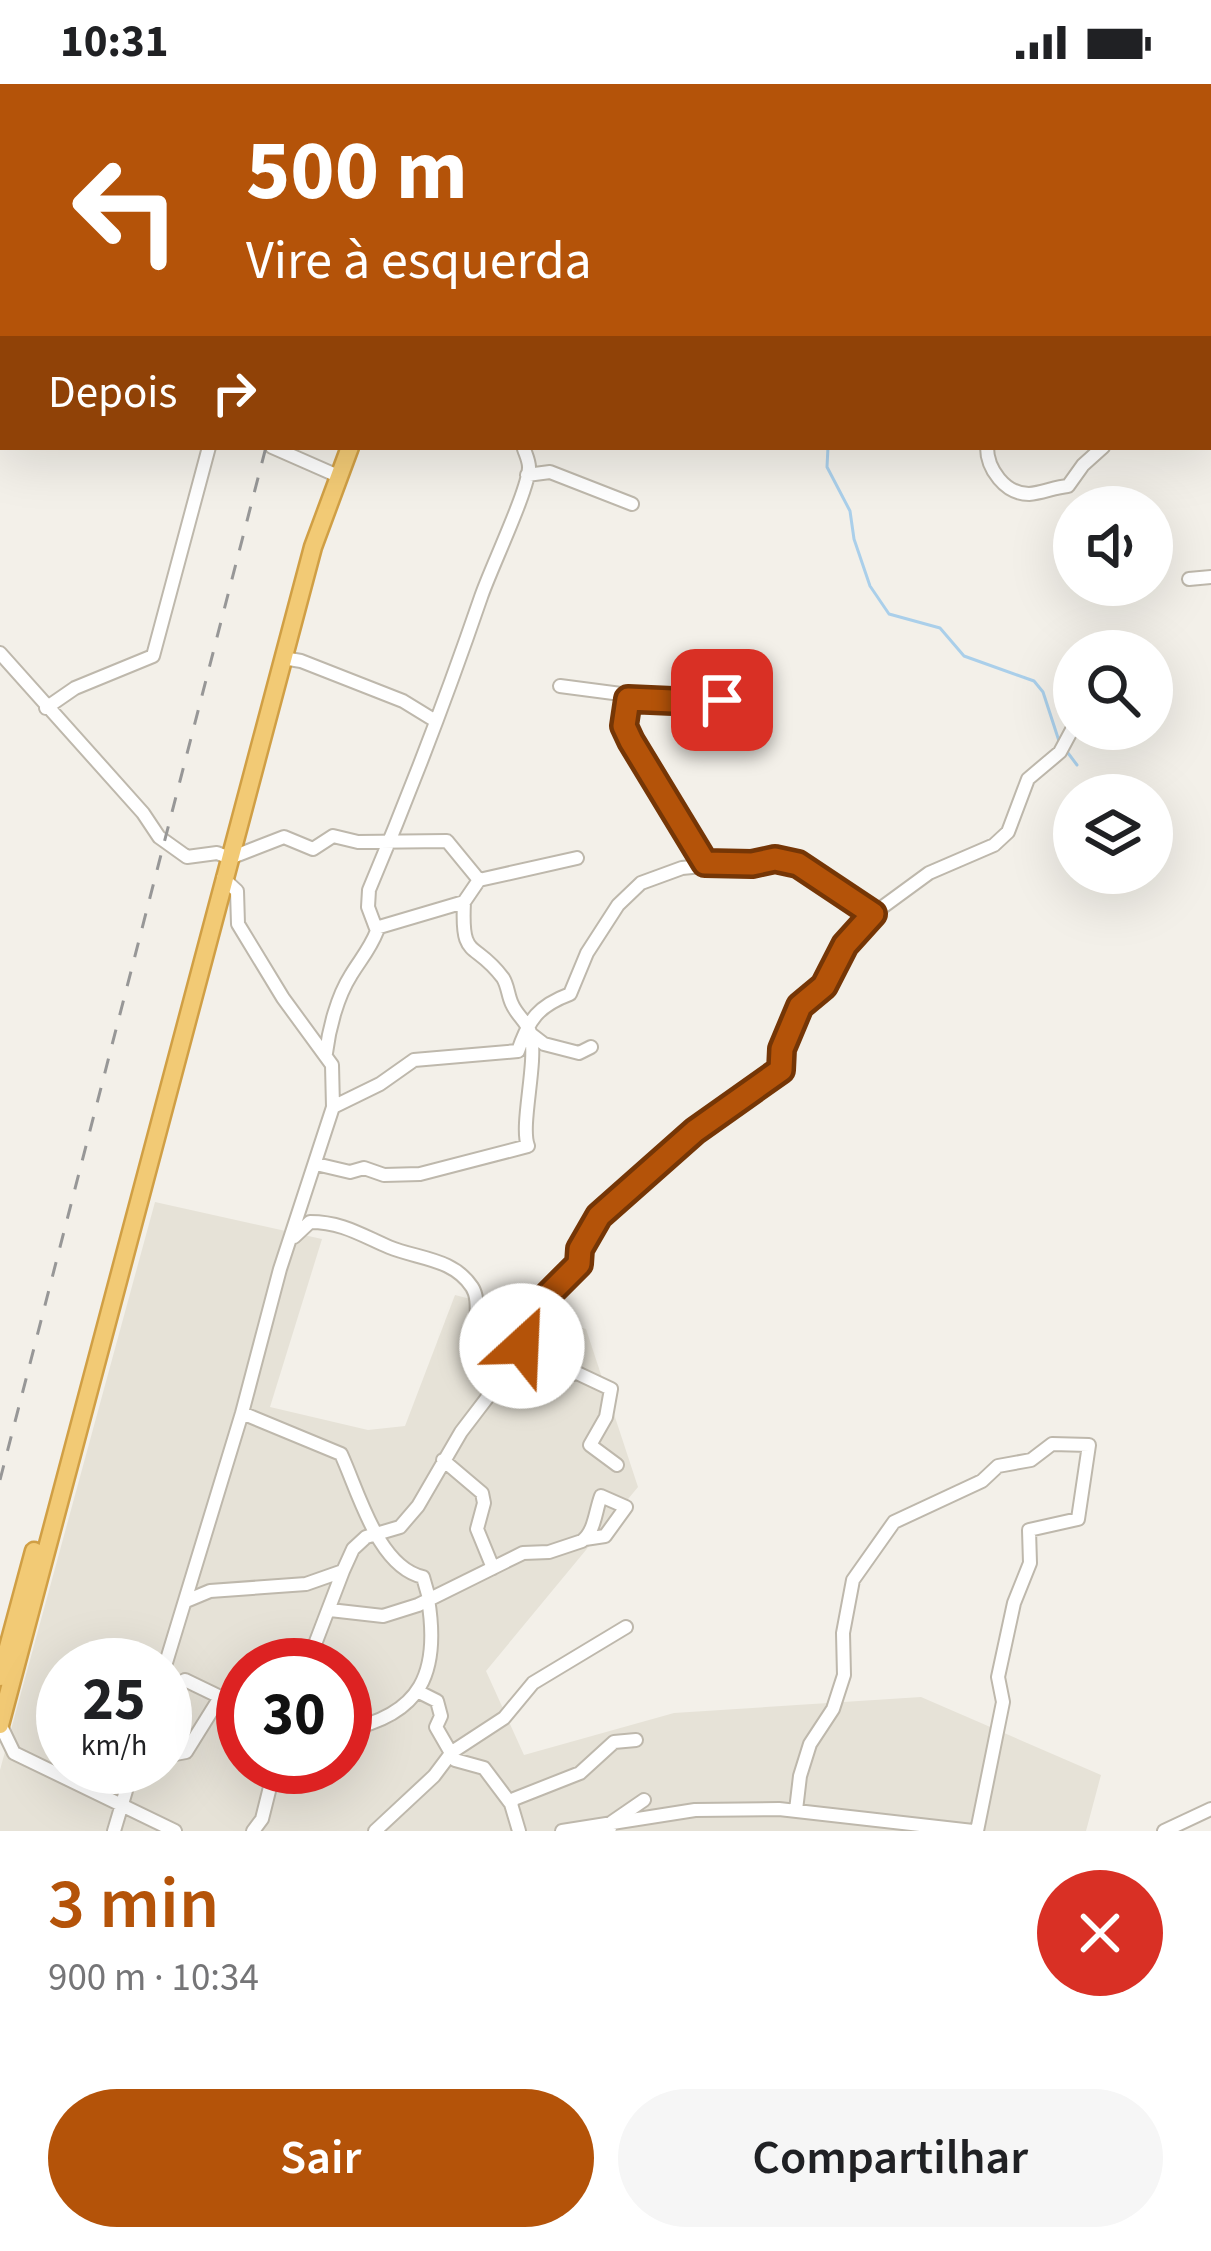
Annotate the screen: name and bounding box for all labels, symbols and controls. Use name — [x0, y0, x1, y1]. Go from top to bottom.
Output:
text: 10:31 — [60, 10, 169, 74]
text: 500 m — [246, 112, 468, 232]
icon: left — [48, 132, 204, 288]
text: Vire à esquerda — [246, 223, 592, 300]
icon: right — [201, 360, 267, 426]
text: Depois — [48, 361, 177, 425]
map controls — [1053, 486, 1173, 894]
button: sound — [1053, 486, 1173, 606]
button: search — [1053, 630, 1173, 750]
pin — [671, 649, 773, 751]
icon: arrive — [689, 667, 755, 733]
button: layers — [1053, 774, 1173, 894]
position arrow — [459, 1283, 585, 1409]
speed limit sign: 30 — [216, 1638, 372, 1794]
text: 25 — [82, 1658, 146, 1743]
text: km/h — [81, 1724, 147, 1767]
text: 3 min — [48, 1853, 219, 1956]
button: close — [1037, 1870, 1163, 1996]
text: 900 m · 10:34 — [48, 1950, 259, 2006]
button: Sair — [48, 2089, 594, 2227]
button: Compartilhar — [618, 2089, 1163, 2227]

